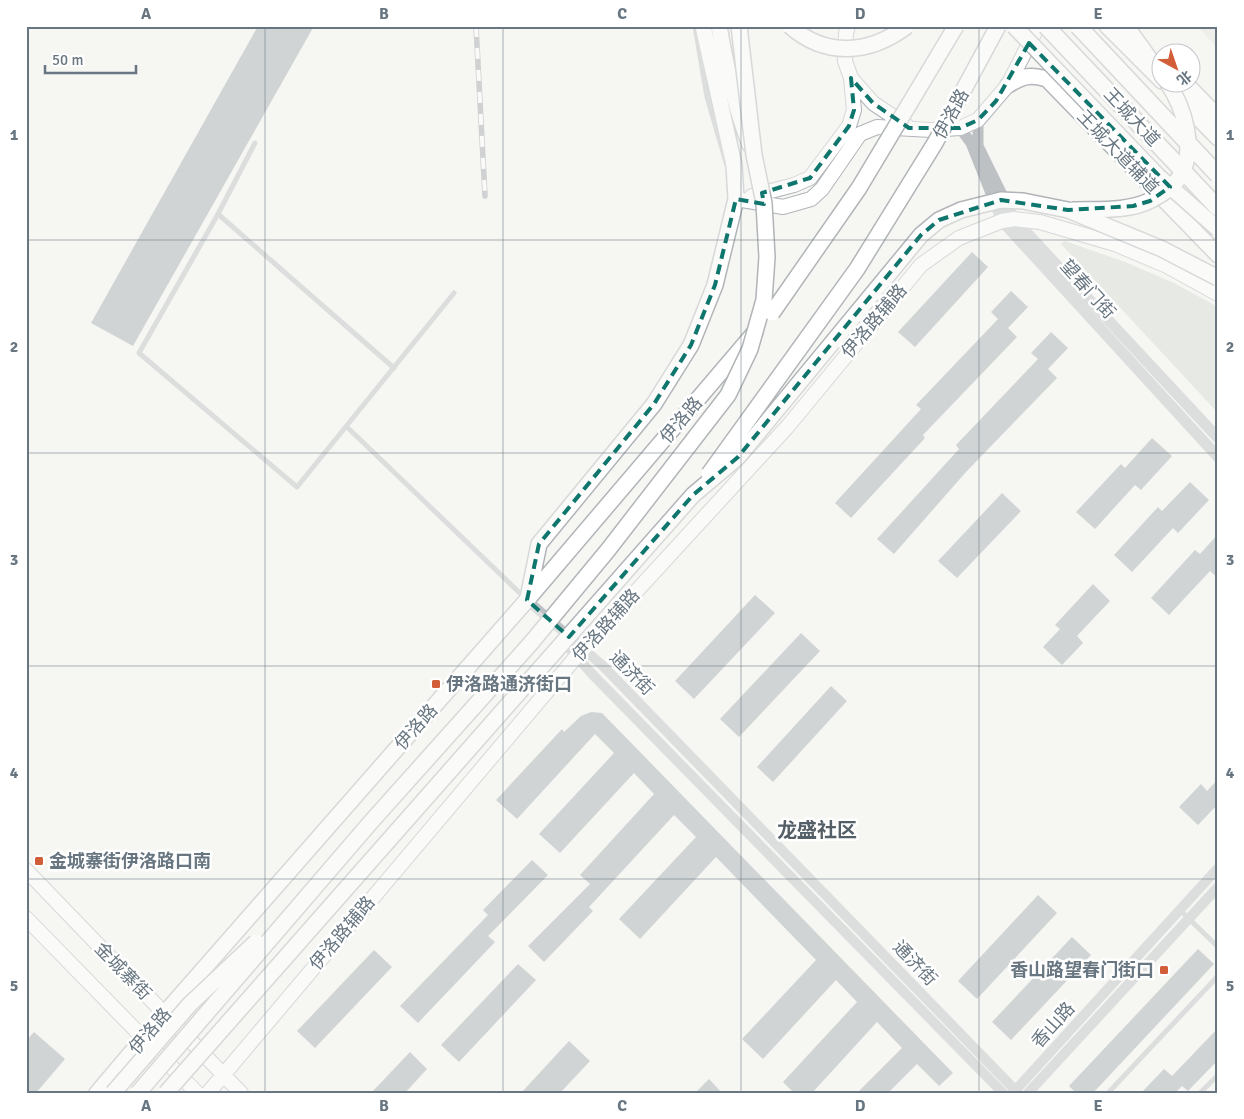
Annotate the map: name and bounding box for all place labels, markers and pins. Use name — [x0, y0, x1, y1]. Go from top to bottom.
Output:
place label: 伊洛路通济街口 — [446, 673, 572, 695]
marker: 伊洛路通济街口 — [430, 678, 442, 690]
place label: 金城寨街伊洛路口南 — [49, 850, 211, 872]
marker: 金城寨街伊洛路口南 — [33, 855, 45, 867]
place label: 香山路望春门街口 — [1010, 959, 1154, 981]
marker: 香山路望春门街口 — [1158, 964, 1170, 976]

